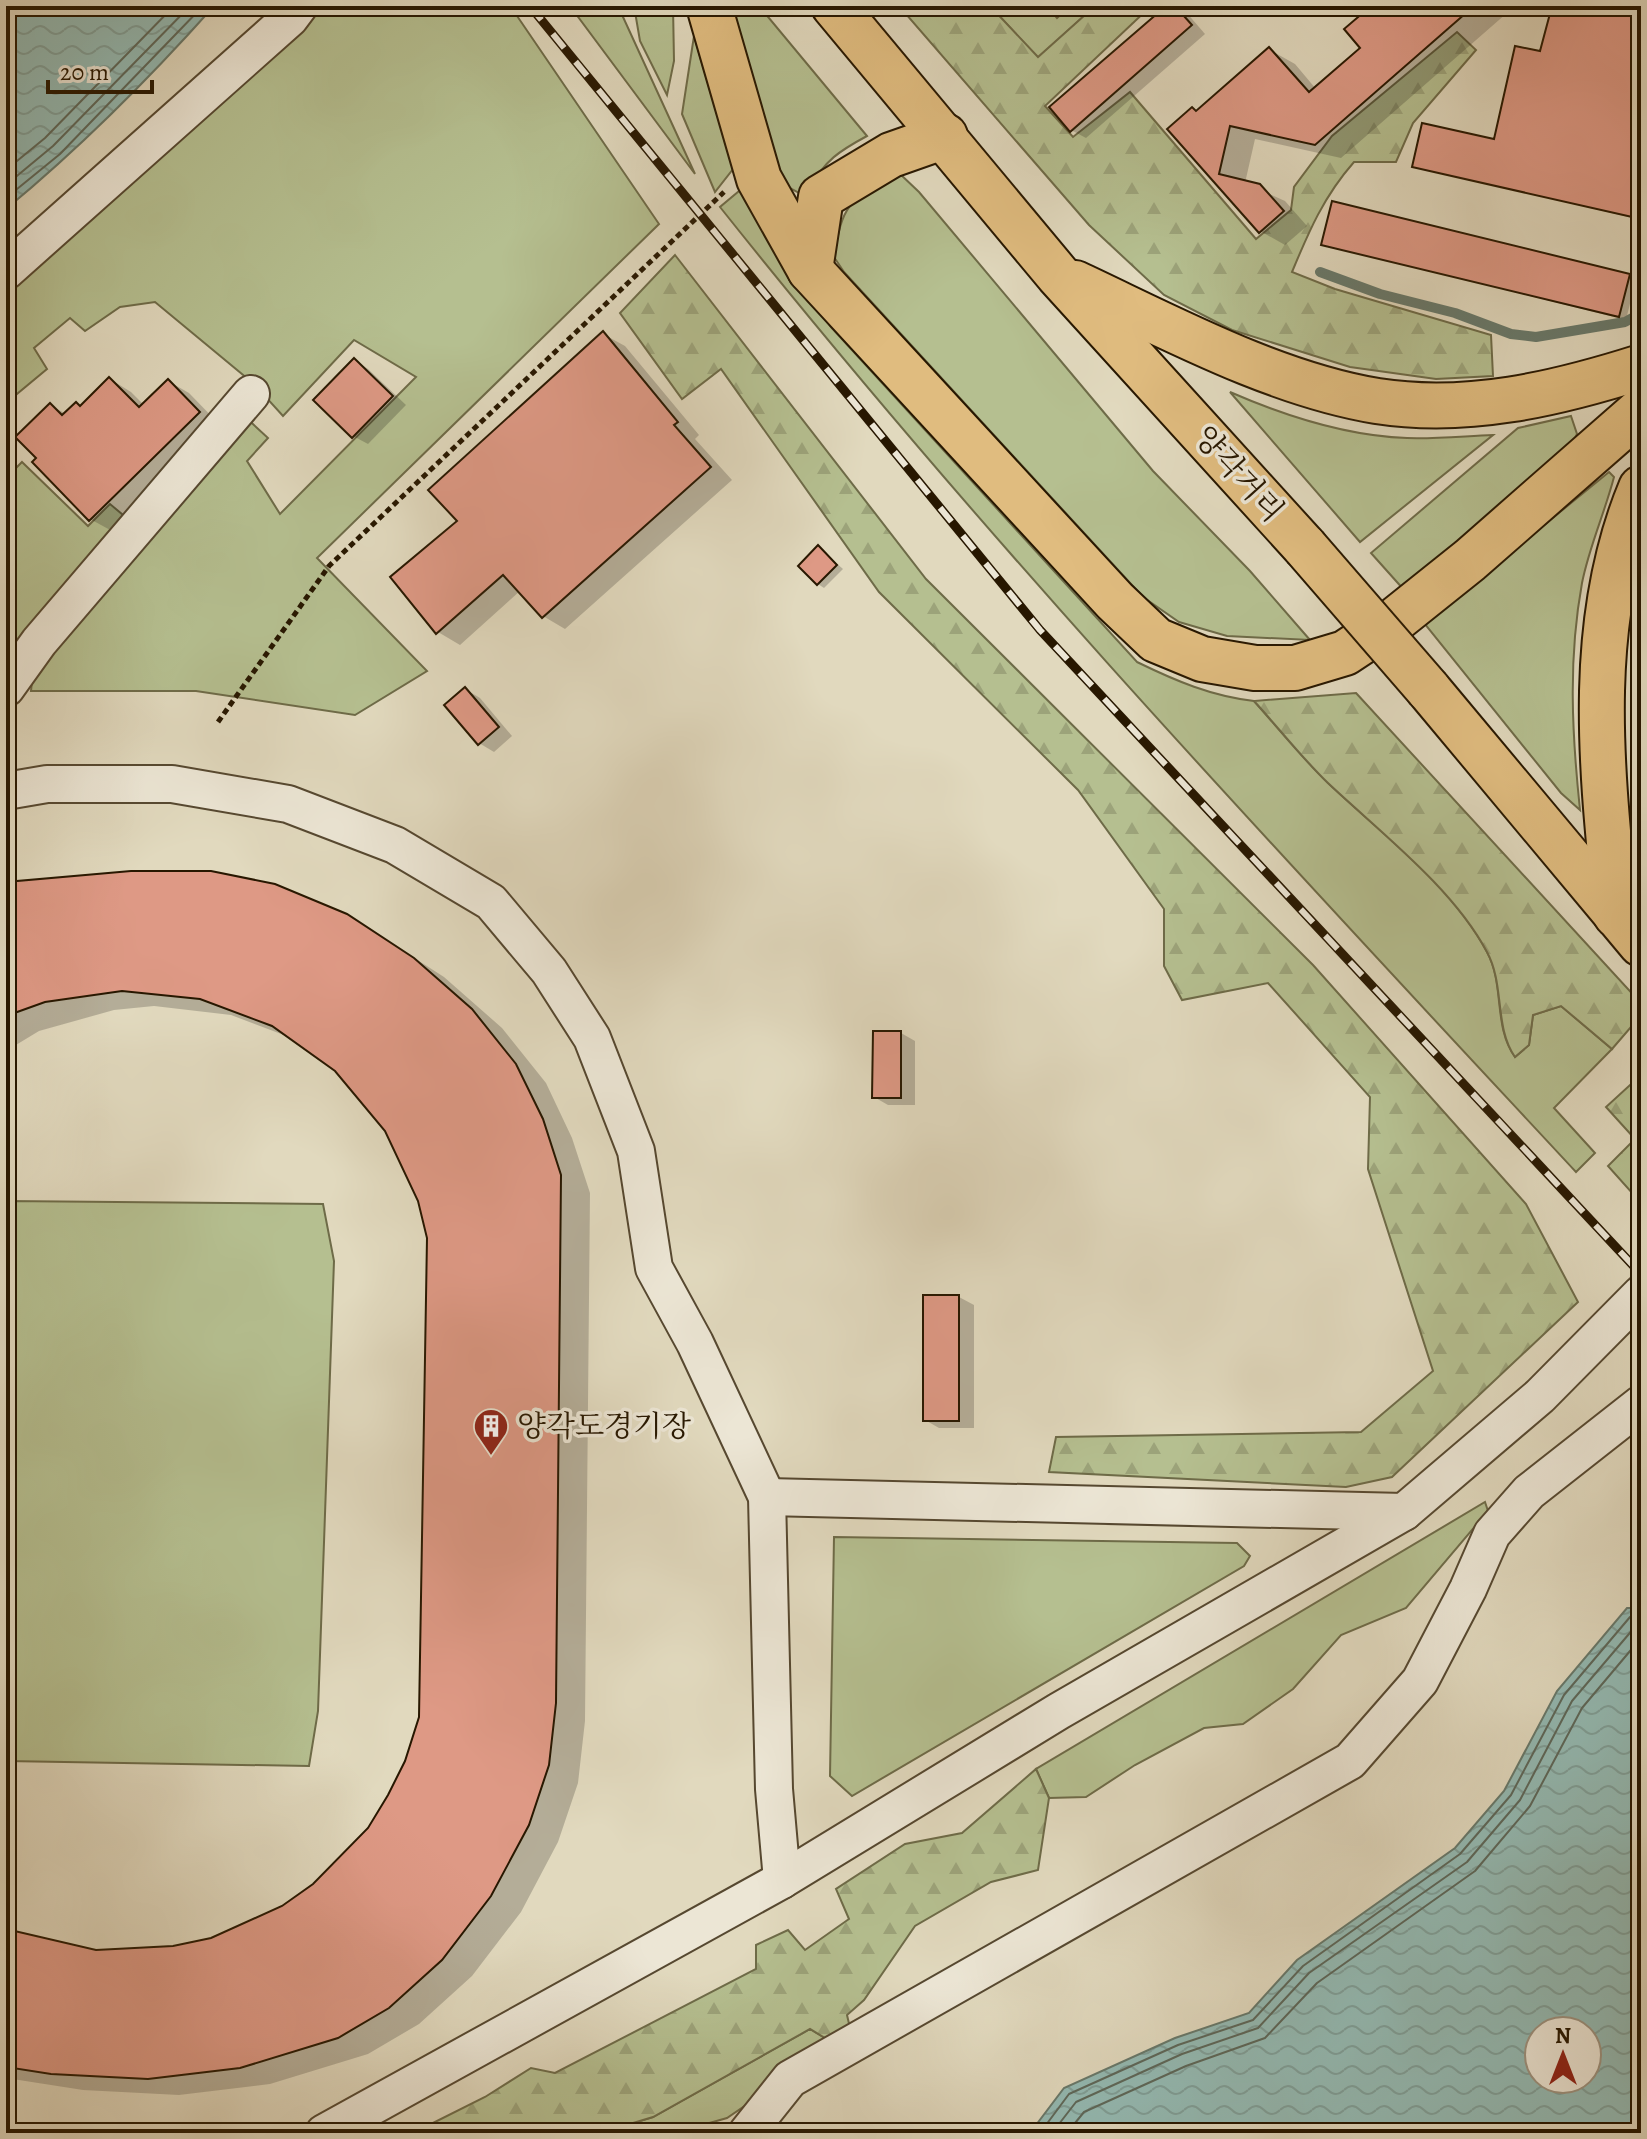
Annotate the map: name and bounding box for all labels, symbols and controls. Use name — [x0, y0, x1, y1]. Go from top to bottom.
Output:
scale bar — [48, 44, 152, 94]
text: 20 m — [60, 56, 109, 88]
street label: 양각거리 — [1185, 418, 1293, 530]
place label: 양각도경기장 — [517, 1406, 691, 1446]
building icon: 양각도경기장 — [472, 1407, 510, 1457]
north arrow — [1523, 2015, 1603, 2095]
text: N — [1555, 2021, 1571, 2051]

